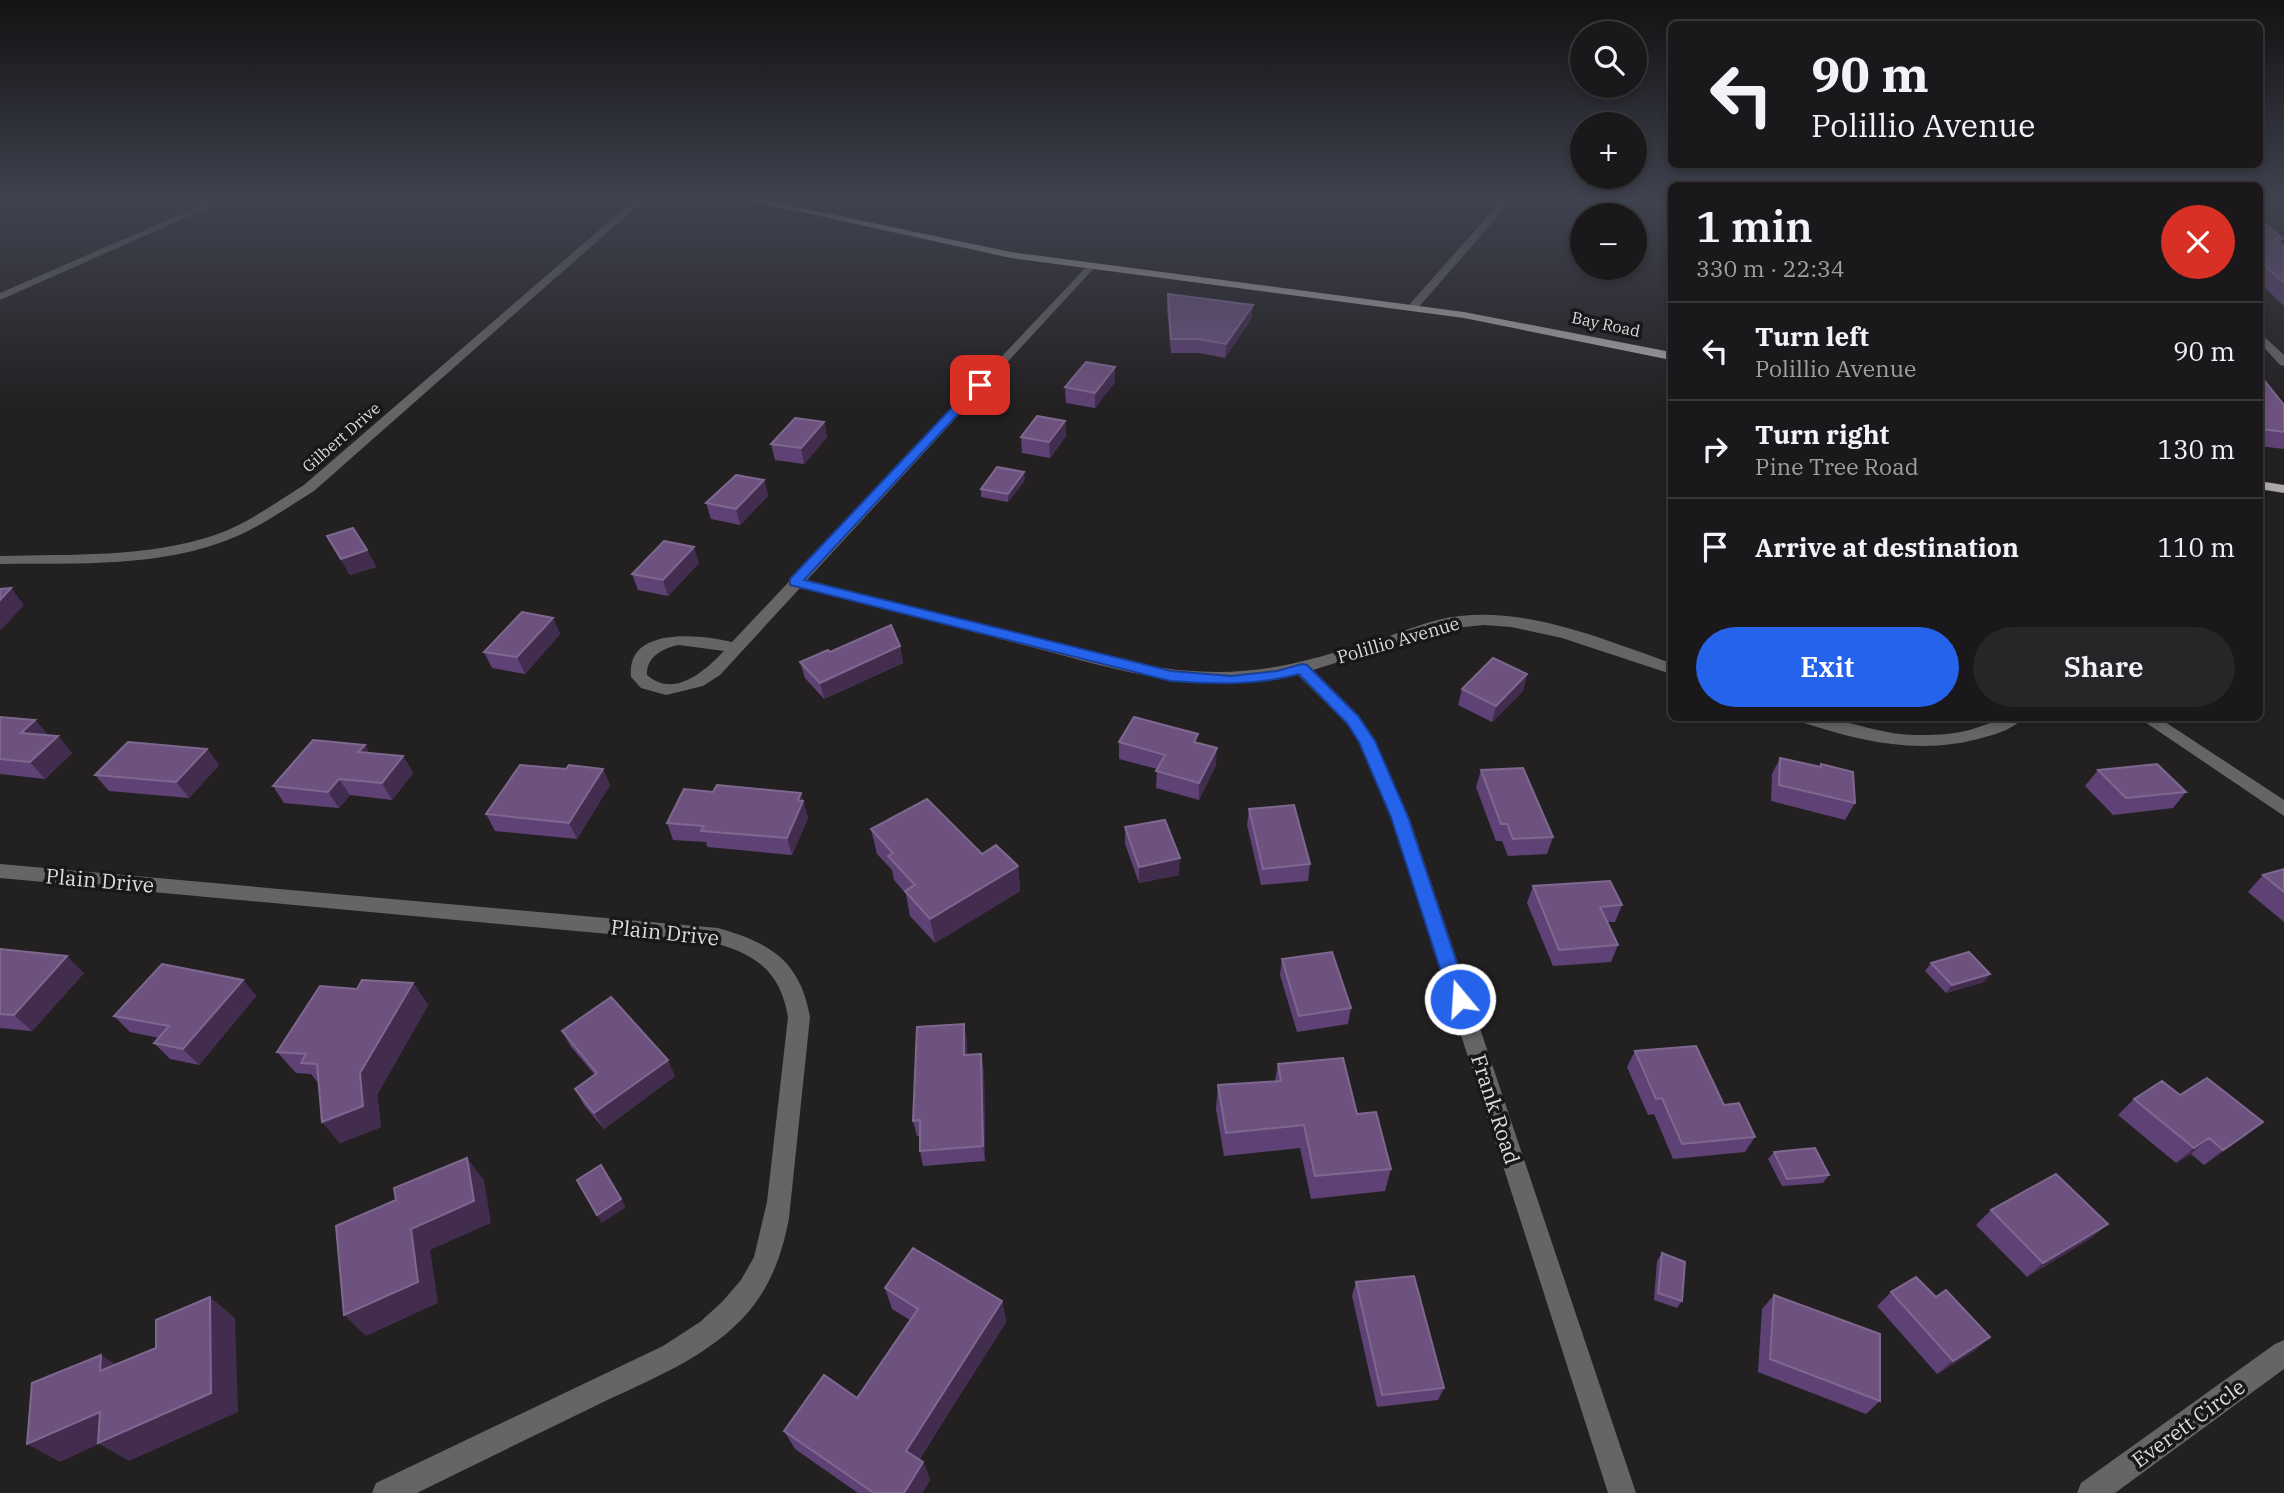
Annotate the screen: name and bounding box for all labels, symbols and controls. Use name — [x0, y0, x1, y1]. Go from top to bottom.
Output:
map controls — [1570, 21, 1647, 280]
button: search — [1570, 21, 1647, 98]
text: 90 m — [1811, 42, 1929, 105]
icon: left — [1696, 49, 1787, 140]
text: Polillio Avenue — [1811, 104, 2035, 146]
button: + — [1570, 112, 1647, 189]
text: 1 min — [1696, 199, 1813, 254]
button: − — [1570, 203, 1647, 280]
button: close — [2161, 205, 2235, 279]
text: 330 m · 22:34 — [1696, 253, 1845, 283]
street label: Bay Road — [1570, 307, 1642, 341]
text: Turn left — [1755, 319, 1869, 353]
icon: left — [1696, 332, 1734, 370]
text: 90 m — [2173, 334, 2235, 368]
text: Polillio Avenue — [1755, 353, 1916, 383]
pin — [950, 355, 1010, 415]
icon: arrive — [961, 366, 999, 404]
street label: Gilbert Drive — [298, 398, 384, 476]
text: Turn right — [1755, 417, 1889, 451]
icon: right — [1696, 430, 1734, 468]
text: 130 m — [2157, 432, 2235, 466]
text: Pine Tree Road — [1755, 451, 1919, 481]
icon: arrive — [1696, 528, 1734, 566]
text: Arrive at destination — [1755, 530, 2019, 564]
text: 110 m — [2157, 530, 2235, 564]
street label: Polillio Avenue — [1334, 612, 1462, 668]
button: Exit — [1696, 627, 1959, 707]
button: Share — [1973, 627, 2235, 707]
street label: Plain Drive — [45, 861, 155, 899]
street label: Plain Drive — [609, 912, 721, 952]
position arrow — [1423, 962, 1497, 1036]
street label: Frank Road — [1465, 1050, 1527, 1168]
street label: Everett Circle — [2126, 1372, 2250, 1474]

